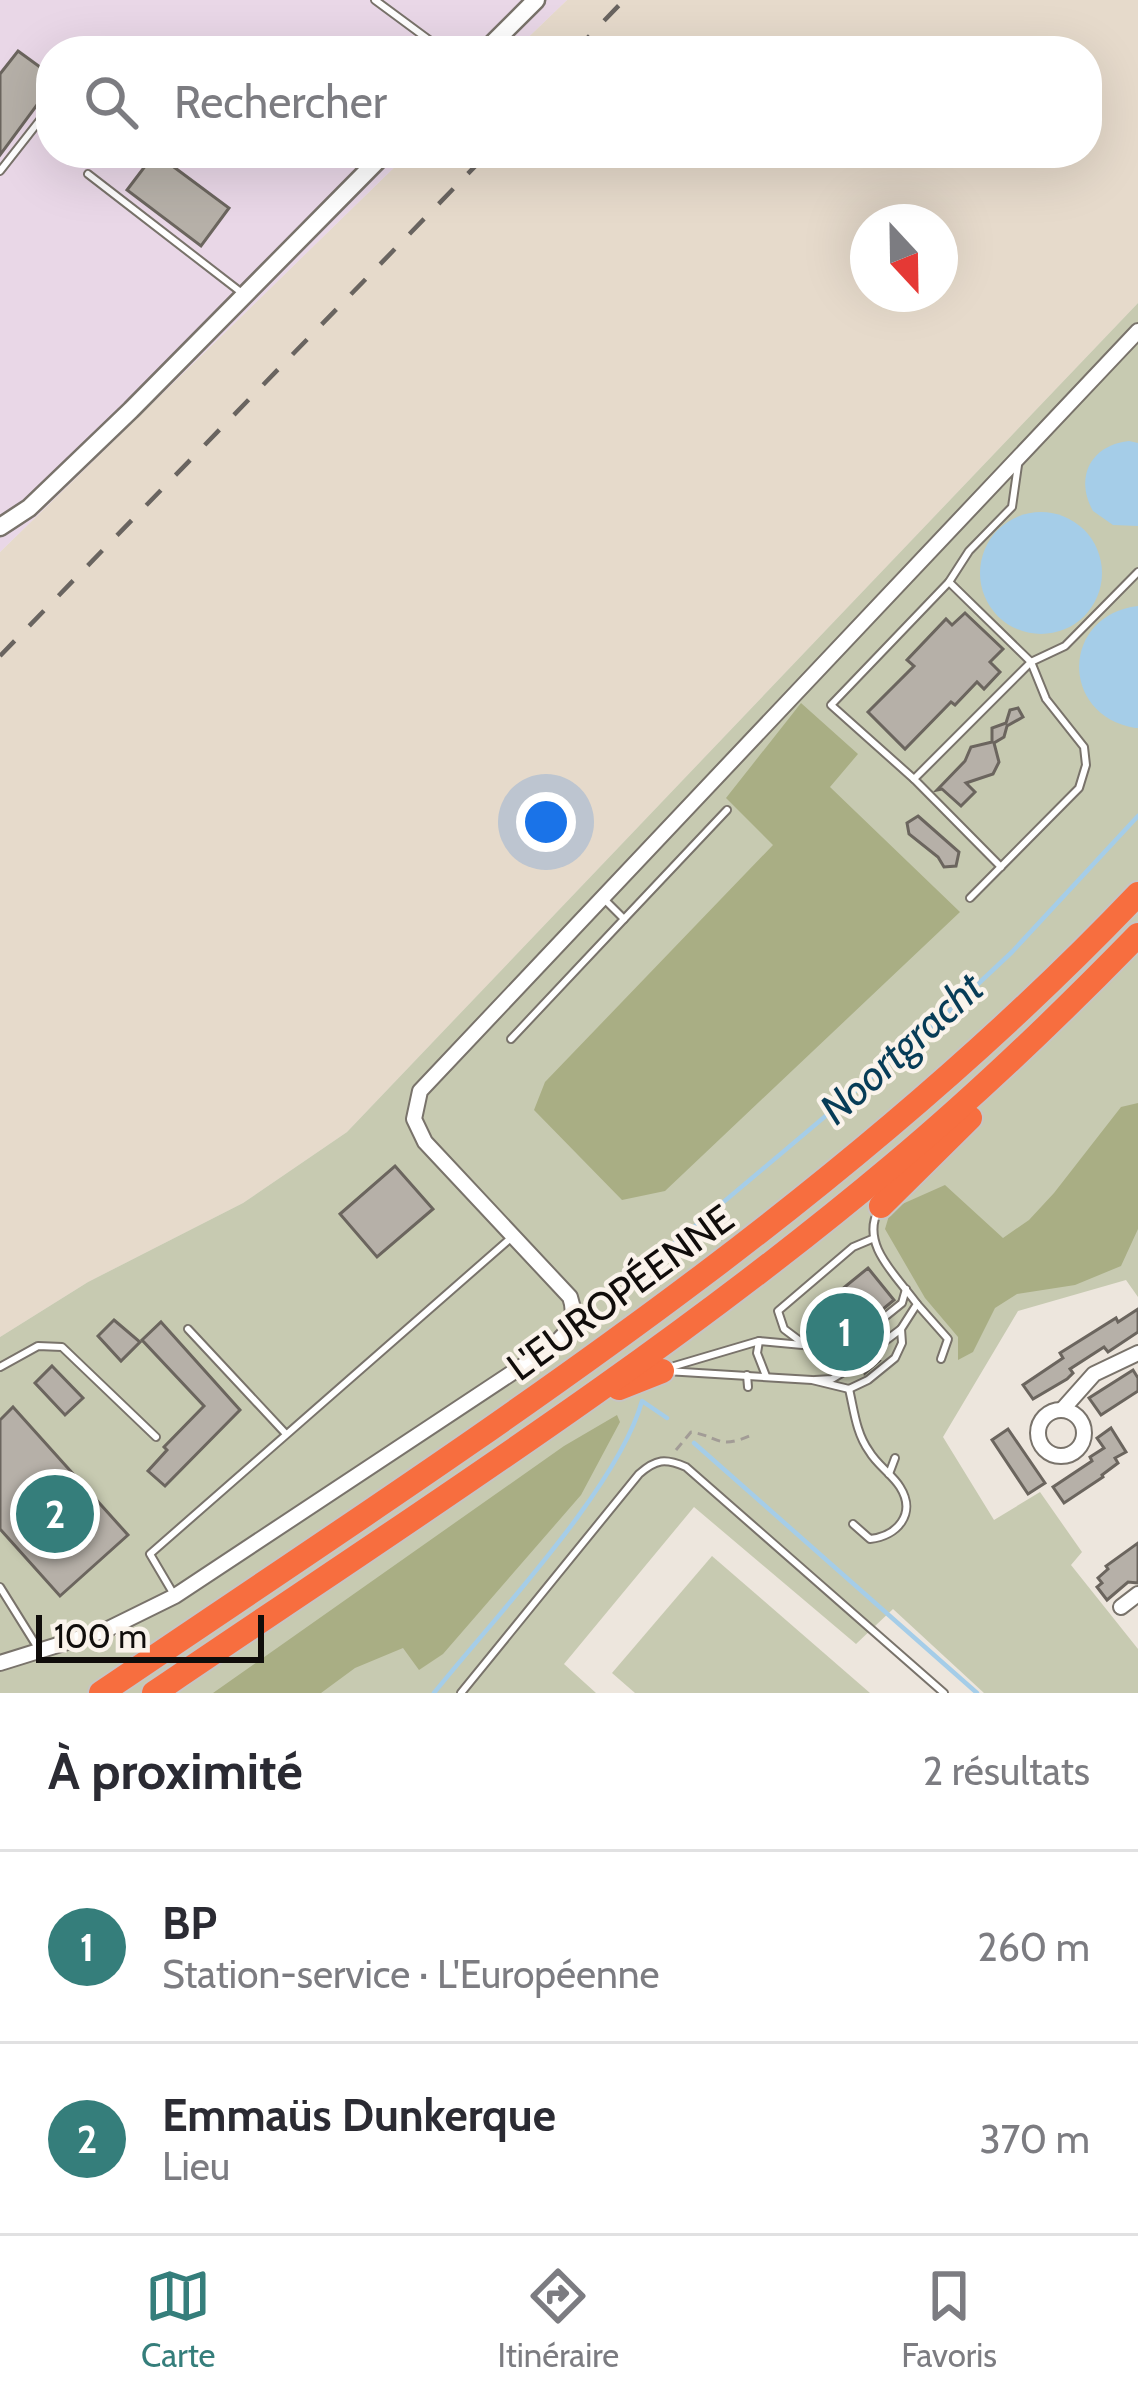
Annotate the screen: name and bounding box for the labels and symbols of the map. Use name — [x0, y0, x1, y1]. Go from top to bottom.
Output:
north arrow — [850, 204, 958, 312]
your location — [516, 792, 576, 852]
water label: Noortgracht — [809, 960, 994, 1135]
street label: L'EUROPÉENNE — [497, 1194, 743, 1390]
pin: 1 — [806, 1287, 884, 1377]
pin: 2 — [16, 1469, 94, 1559]
scale bar — [36, 1609, 264, 1662]

